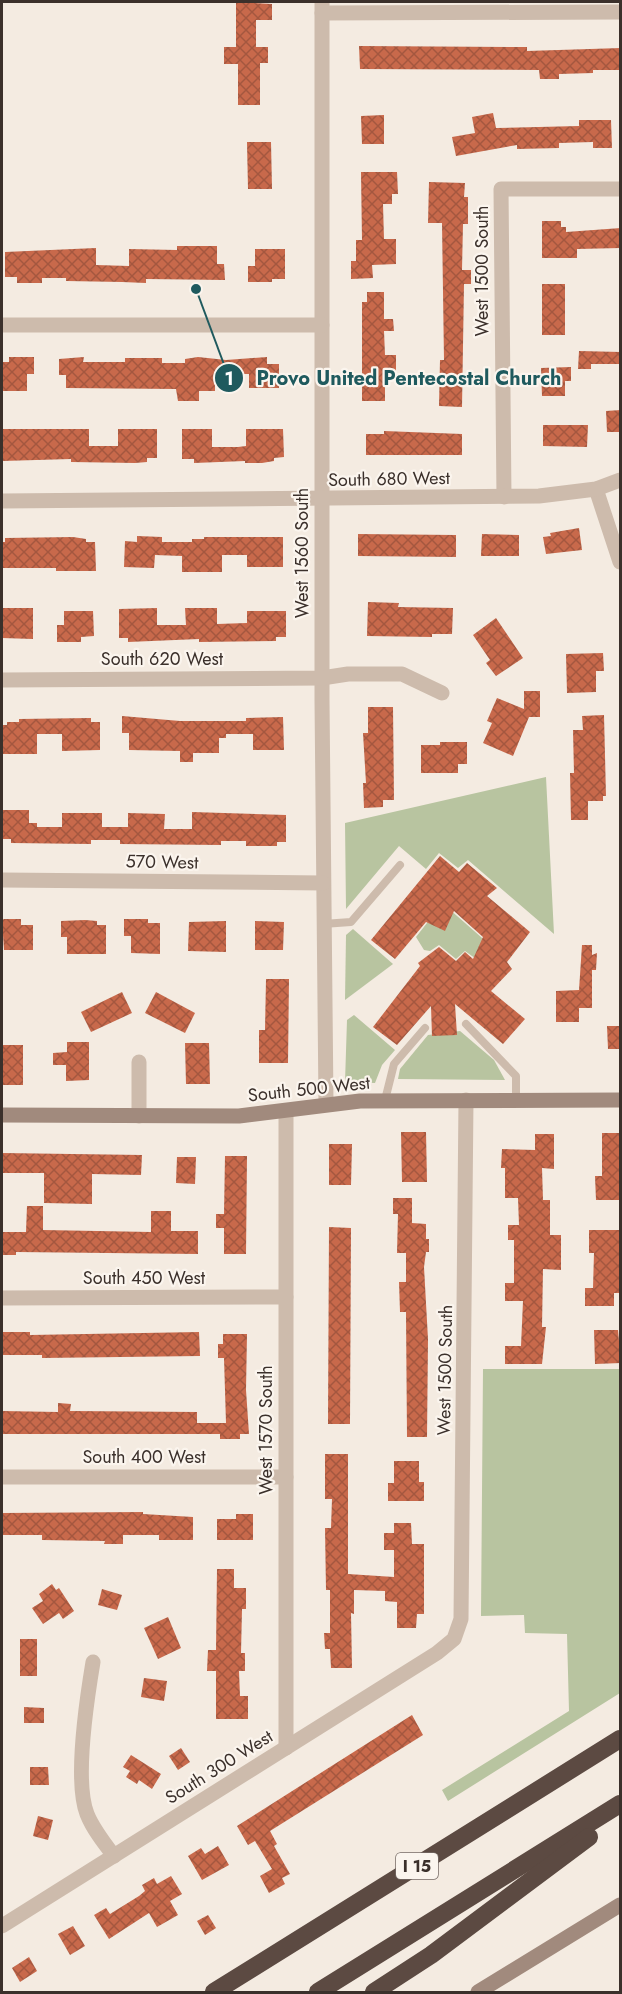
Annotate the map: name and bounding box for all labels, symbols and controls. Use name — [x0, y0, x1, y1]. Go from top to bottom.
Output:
street label: West 1500 South — [469, 206, 495, 336]
callout: Provo United Pentecostal Church — [214, 359, 573, 397]
text: Provo United Pentecostal Church — [257, 364, 561, 393]
text: 1 — [224, 366, 234, 392]
street label: South 680 West — [328, 465, 451, 493]
street label: West 1560 South — [289, 488, 315, 618]
street label: South 620 West — [101, 646, 224, 672]
street label: 570 West — [125, 848, 199, 876]
street label: South 500 West — [247, 1070, 372, 1108]
street label: South 450 West — [83, 1265, 206, 1291]
street label: West 1500 South — [431, 1304, 459, 1436]
street label: West 1570 South — [253, 1365, 279, 1495]
street label: South 400 West — [82, 1444, 206, 1470]
street label: South 300 West — [160, 1723, 278, 1810]
road number: I 15 — [396, 1853, 438, 1879]

